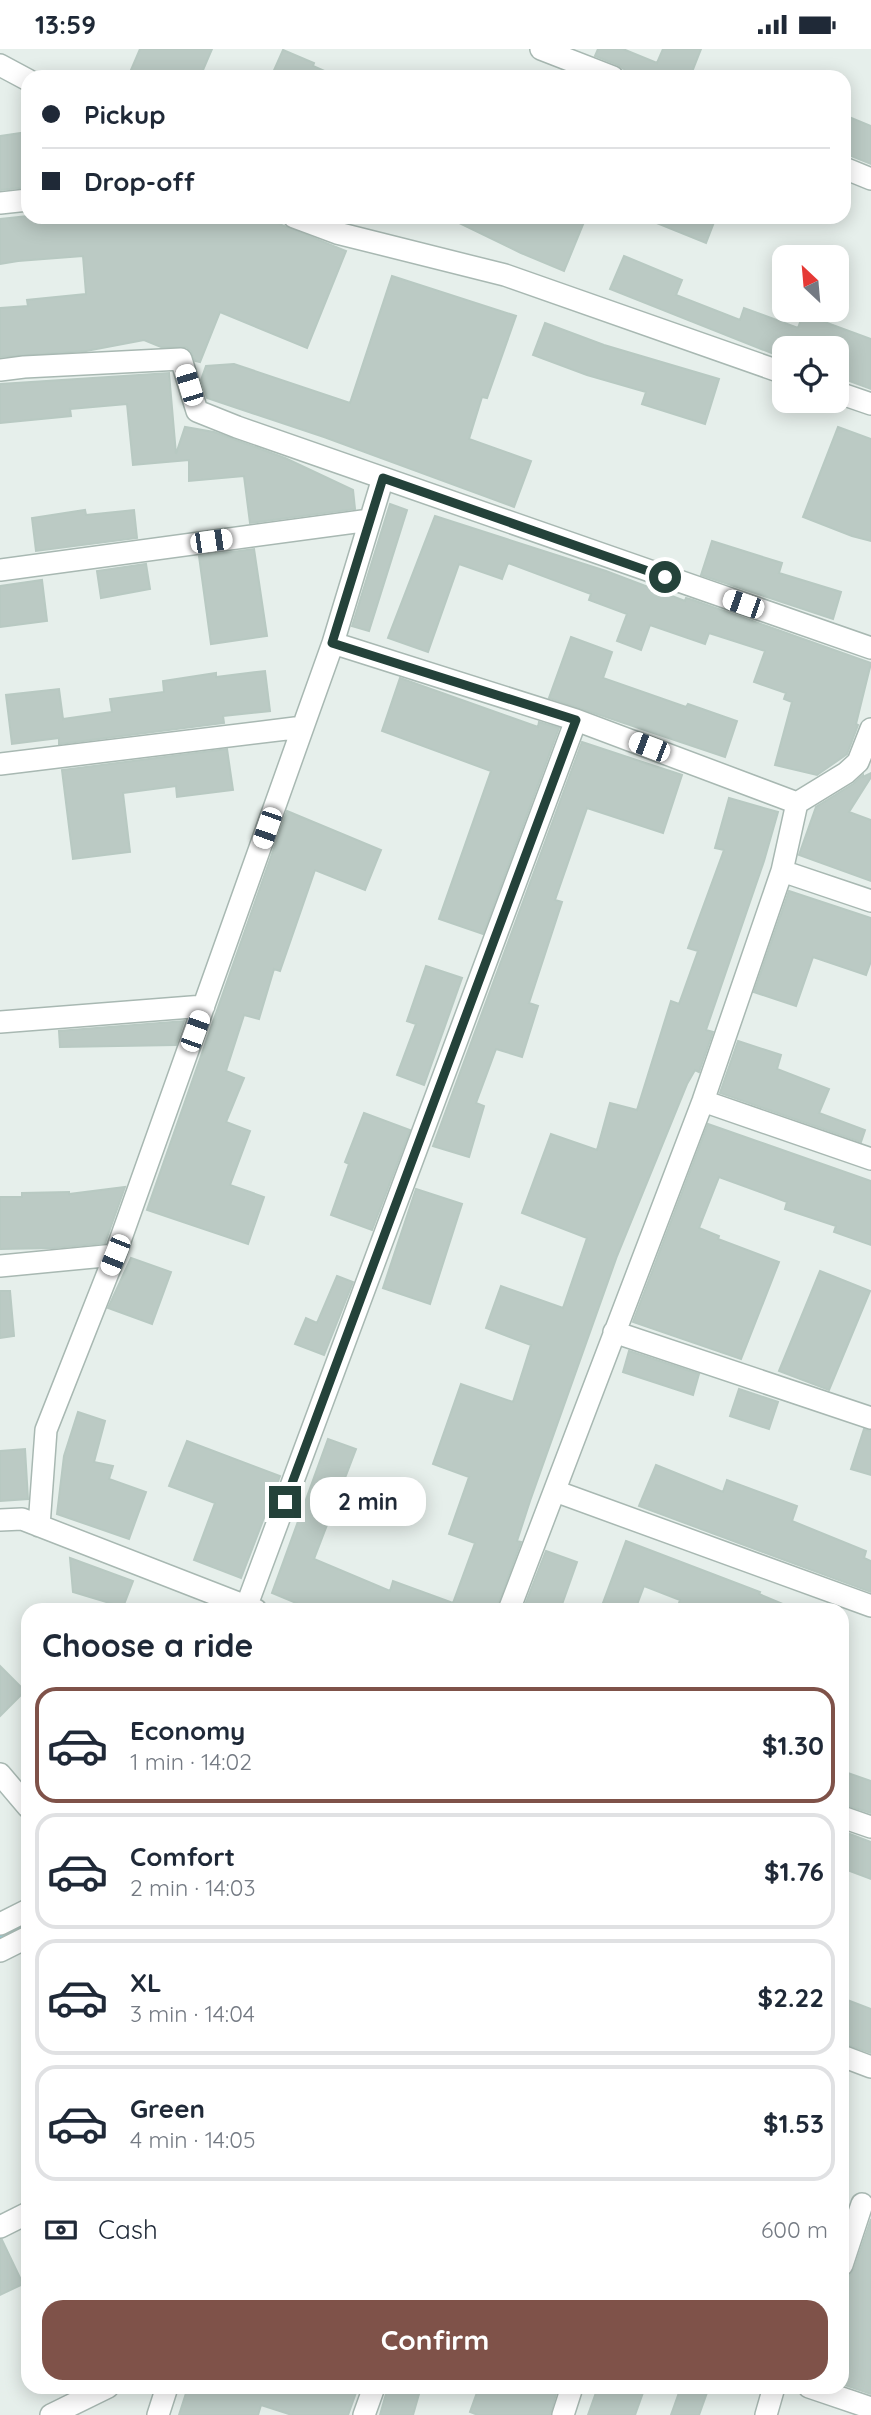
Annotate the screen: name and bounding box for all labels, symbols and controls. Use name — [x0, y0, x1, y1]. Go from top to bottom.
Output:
text: 13:59 — [35, 8, 96, 41]
text: Pickup — [84, 98, 166, 131]
text: Drop-off — [84, 165, 195, 198]
north arrow — [772, 245, 849, 322]
map controls — [772, 245, 849, 413]
button: locate — [772, 336, 849, 413]
car — [173, 362, 206, 408]
car — [189, 528, 234, 554]
route start — [649, 561, 681, 593]
car — [720, 587, 767, 621]
car — [626, 730, 673, 764]
car — [251, 805, 284, 851]
car — [178, 1008, 213, 1054]
car — [98, 1232, 133, 1278]
callout: 2 min — [310, 1477, 425, 1527]
route end — [269, 1486, 301, 1518]
text: 2 min — [338, 1487, 398, 1516]
text: Choose a ride — [42, 1625, 254, 1665]
icon: car — [46, 1714, 109, 1777]
text: Economy — [130, 1714, 245, 1747]
text: $1.30 — [762, 1729, 824, 1762]
text: 1 min · 14:02 — [130, 1747, 252, 1776]
icon: car — [46, 1840, 109, 1903]
text: Comfort — [130, 1840, 235, 1873]
text: $1.76 — [764, 1855, 824, 1888]
text: 2 min · 14:03 — [130, 1873, 256, 1902]
icon: car — [46, 1966, 109, 2029]
text: XL — [130, 1966, 162, 1999]
text: $2.22 — [758, 1981, 824, 2014]
text: 3 min · 14:04 — [130, 1999, 255, 2028]
icon: car — [46, 2092, 109, 2155]
text: Green — [130, 2092, 205, 2125]
text: $1.53 — [763, 2107, 824, 2140]
text: 4 min · 14:05 — [130, 2125, 255, 2154]
icon: cash — [42, 2211, 80, 2249]
text: Cash — [98, 2213, 158, 2246]
text: 600 m — [761, 2215, 828, 2244]
button: Confirm — [42, 2300, 828, 2380]

